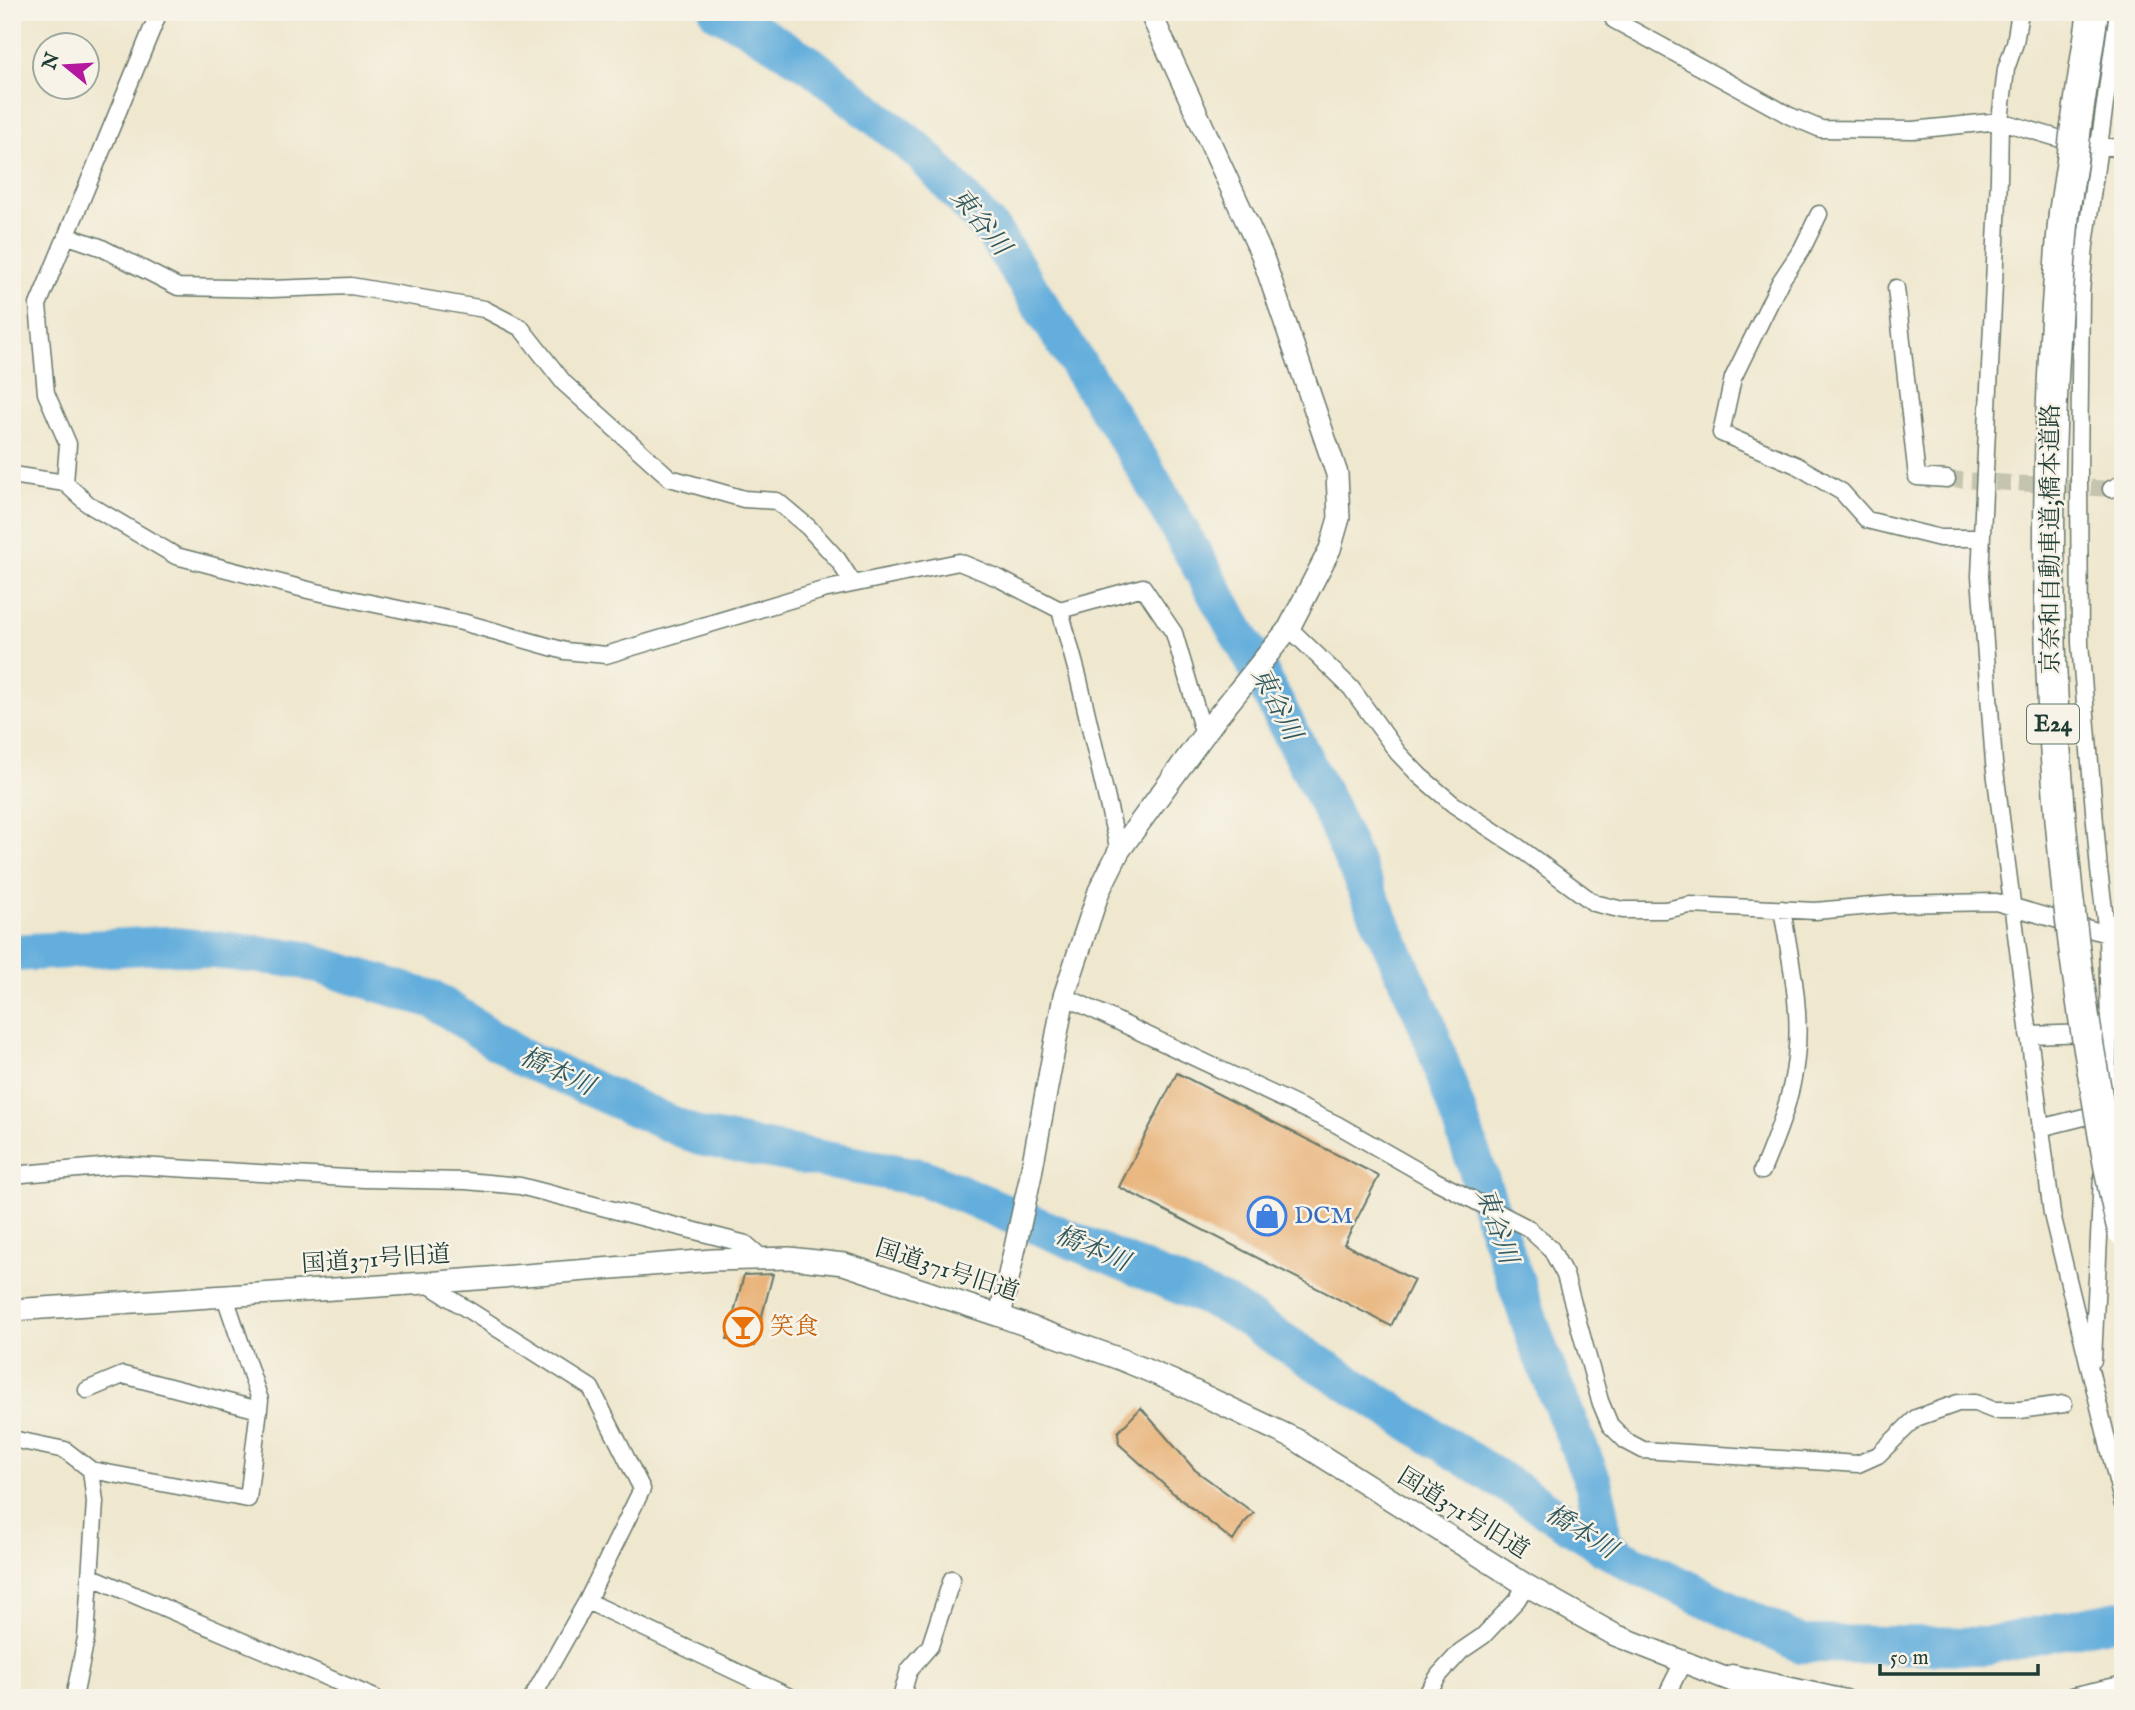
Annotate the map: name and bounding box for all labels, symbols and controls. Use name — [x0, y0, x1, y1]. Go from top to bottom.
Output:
north arrow — [32, 32, 102, 102]
text: N — [37, 49, 66, 74]
water label: 東谷川 — [943, 181, 1019, 265]
street label: 京奈和自動車道;橋本道路 — [2036, 404, 2067, 674]
water label: 東谷川 — [1244, 662, 1310, 749]
road number: E24 — [2027, 704, 2079, 744]
water label: 橋本川 — [515, 1041, 602, 1105]
water label: 東谷川 — [1468, 1184, 1525, 1271]
shop icon: DCM — [1246, 1195, 1288, 1237]
place label: DCM — [1294, 1201, 1353, 1232]
water label: 橋本川 — [1050, 1219, 1137, 1281]
street label: 国道371号旧道 — [871, 1233, 1023, 1309]
street label: 国道371号旧道 — [301, 1239, 451, 1281]
bar icon: 笑食 — [722, 1306, 764, 1348]
place label: 笑食 — [770, 1312, 818, 1343]
street label: 国道371号旧道 — [1392, 1461, 1534, 1567]
water label: 橋本川 — [1539, 1497, 1625, 1568]
scale bar — [1880, 1633, 2037, 1677]
text: 50 m — [1890, 1645, 1929, 1672]

